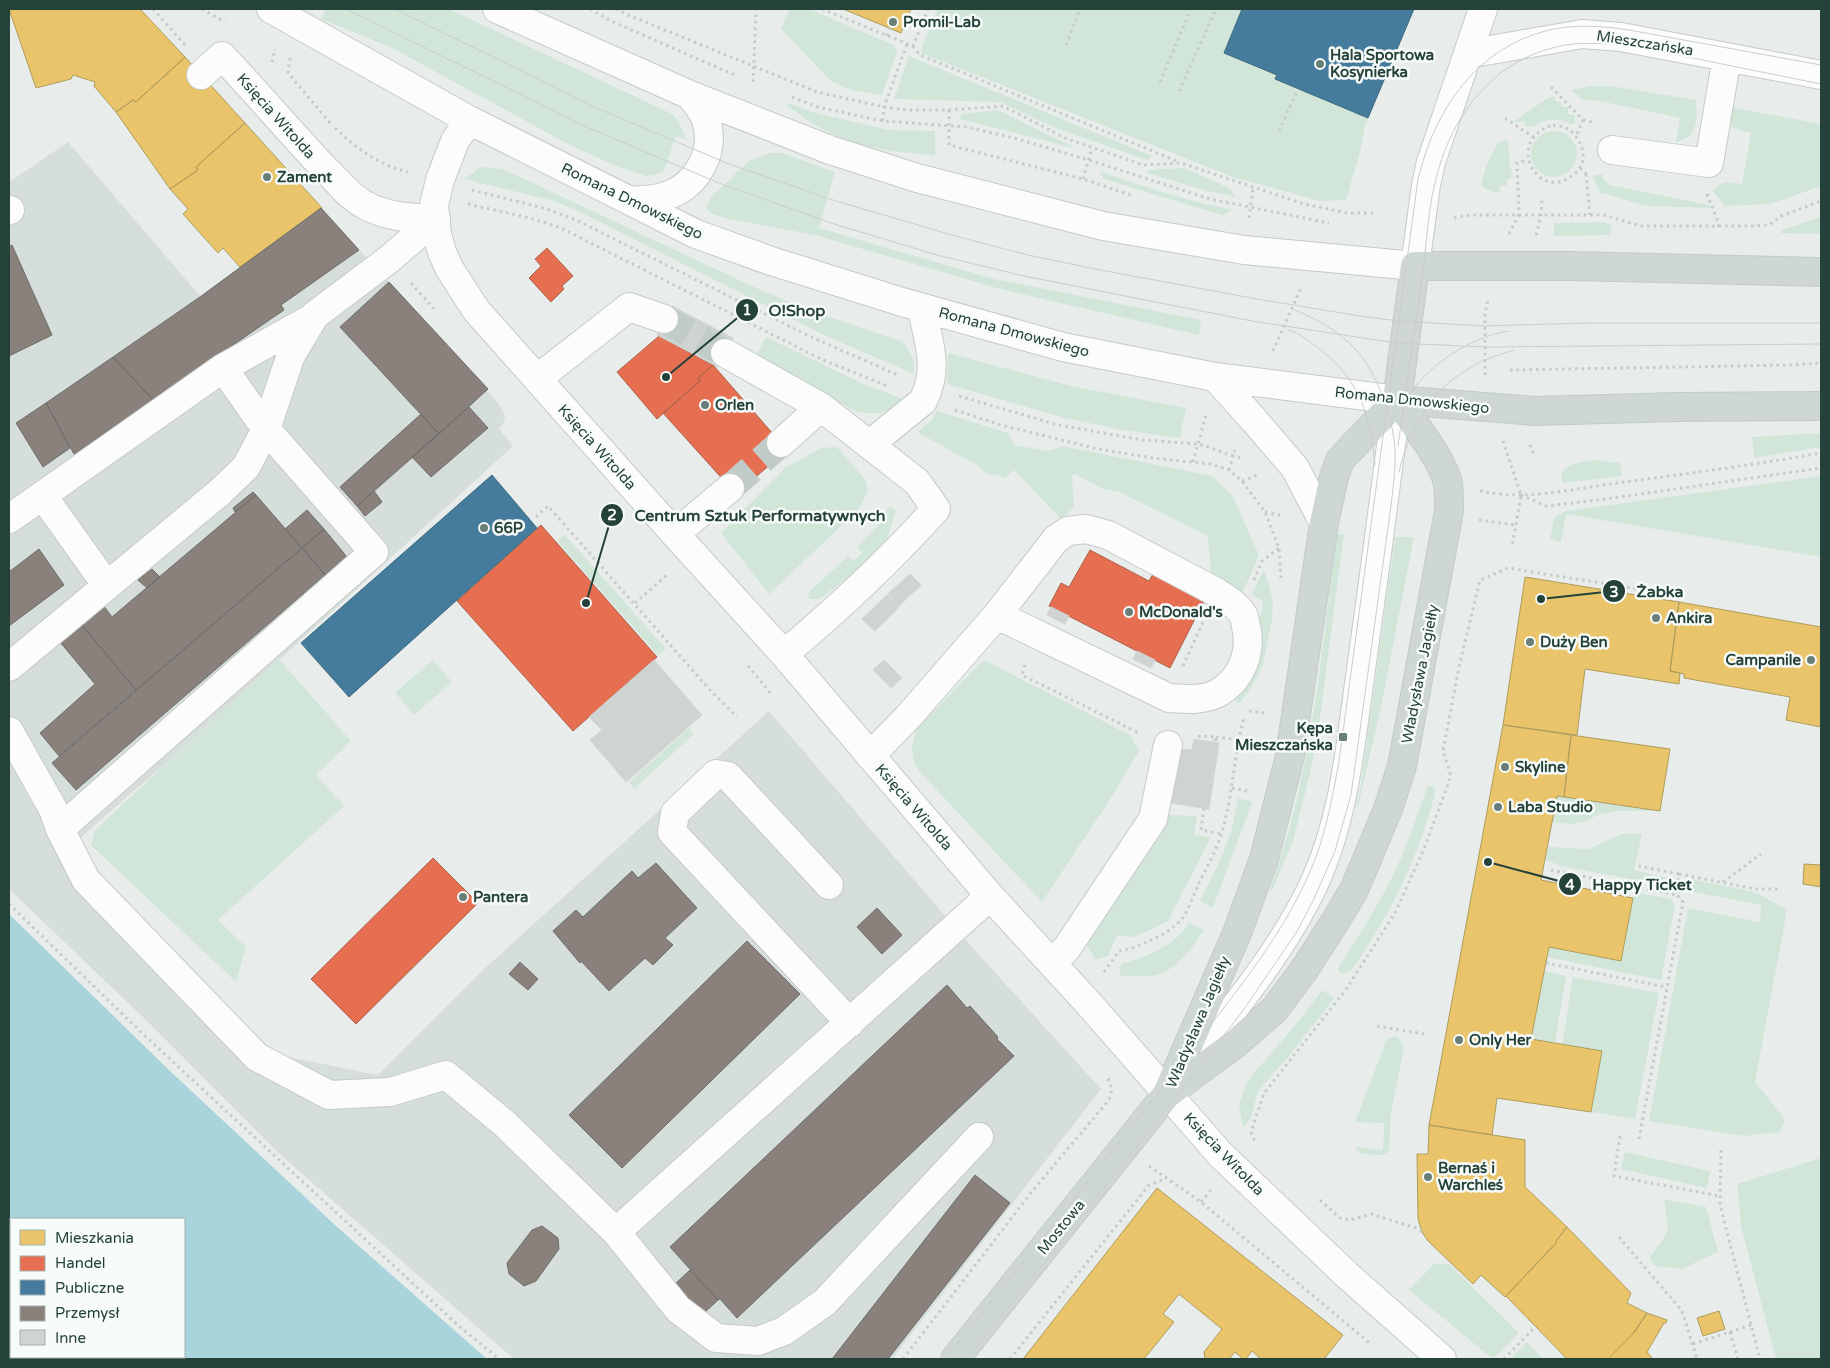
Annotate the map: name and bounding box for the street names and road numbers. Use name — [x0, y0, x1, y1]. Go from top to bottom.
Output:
street label: Mieszczańska — [1595, 26, 1695, 60]
street label: Księcia Witolda — [233, 70, 319, 162]
street label: Romana Dmowskiego — [558, 159, 706, 243]
street label: Romana Dmowskiego — [937, 303, 1091, 361]
street label: Romana Dmowskiego — [1334, 383, 1490, 417]
street label: Księcia Witolda — [554, 401, 640, 493]
street label: Władysława Jagiełły — [1398, 603, 1442, 745]
street label: Księcia Witolda — [872, 760, 956, 854]
street label: Władysława Jagiełły — [1162, 953, 1234, 1091]
street label: Księcia Witolda — [1180, 1109, 1268, 1199]
street label: Mostowa — [1033, 1196, 1089, 1258]

